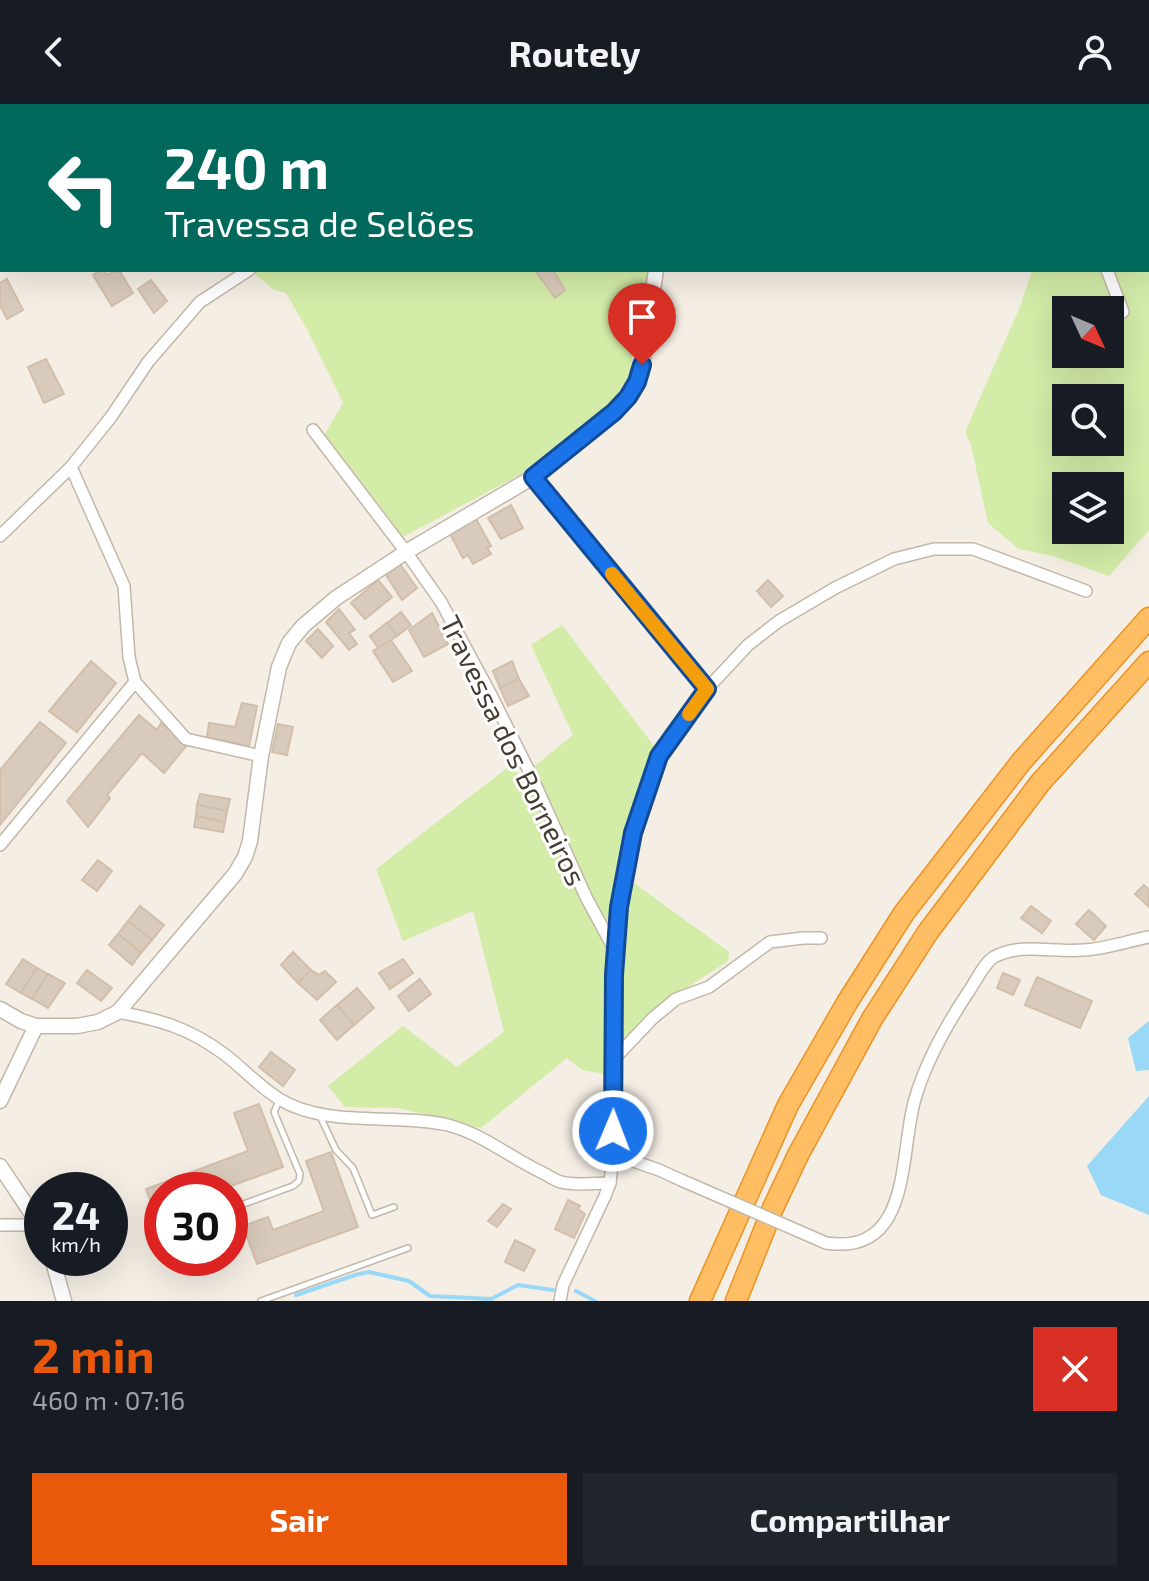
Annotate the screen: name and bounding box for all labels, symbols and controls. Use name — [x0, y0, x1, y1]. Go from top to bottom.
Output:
icon: back — [32, 30, 76, 74]
icon: person — [1073, 30, 1117, 74]
text: Routely — [508, 31, 641, 74]
text: 240 m — [164, 133, 329, 200]
icon: left — [32, 136, 136, 240]
text: Travessa de Selões — [164, 201, 475, 244]
pin — [608, 283, 676, 365]
icon: arrive — [620, 295, 664, 339]
north arrow — [1052, 296, 1124, 368]
map controls — [1052, 296, 1124, 544]
button: search — [1052, 384, 1124, 456]
button: layers — [1052, 472, 1124, 544]
street label: Travessa dos Borneiros — [434, 609, 594, 891]
position arrow — [571, 1089, 655, 1173]
speed limit sign: 30 — [144, 1172, 248, 1276]
text: 24 — [52, 1190, 100, 1238]
text: km/h — [51, 1232, 101, 1256]
text: 2 min — [32, 1325, 155, 1383]
button: close — [1033, 1327, 1117, 1411]
text: 460 m · 07:16 — [32, 1384, 185, 1415]
button: Sair — [32, 1473, 567, 1565]
button: Compartilhar — [583, 1473, 1117, 1565]

